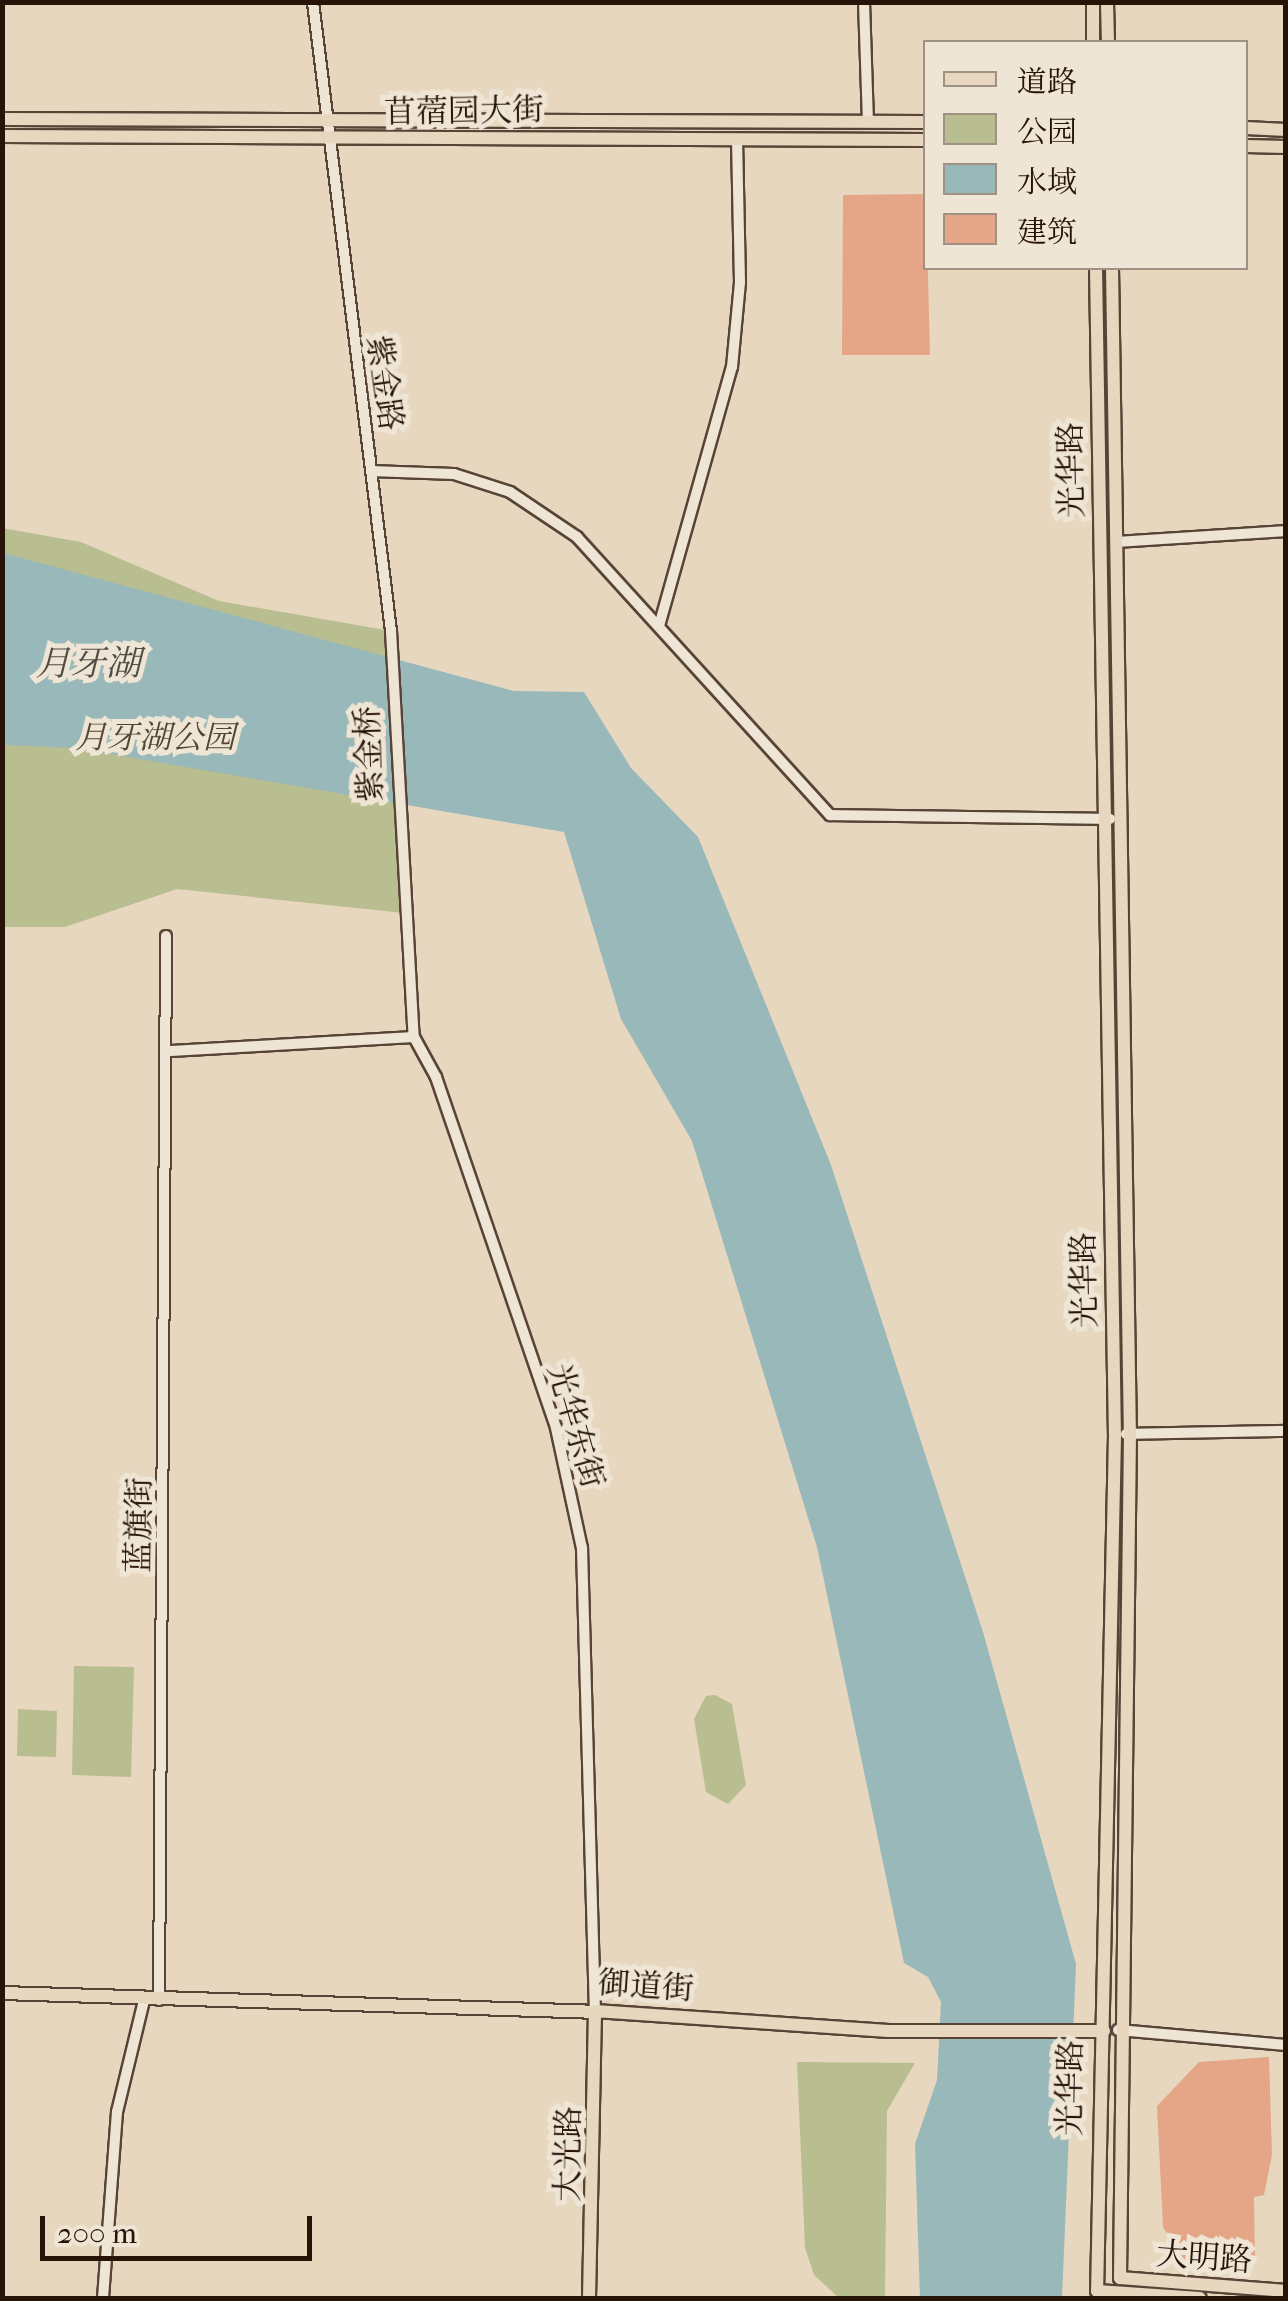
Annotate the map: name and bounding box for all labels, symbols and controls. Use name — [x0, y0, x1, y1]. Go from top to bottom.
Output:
legend — [923, 40, 1248, 270]
text: 道路 — [1017, 65, 1077, 100]
street label: 苜蓿园大街 — [384, 91, 544, 133]
text: 公园 — [1017, 115, 1077, 150]
text: 水域 — [1017, 165, 1077, 200]
text: 建筑 — [1017, 215, 1077, 250]
street label: 紫金路 — [358, 333, 410, 433]
street label: 光华路 — [1052, 422, 1092, 518]
water label: 月牙湖 — [36, 643, 140, 685]
street label: 紫金桥 — [349, 705, 391, 803]
park label: 月牙湖公园 — [75, 719, 235, 757]
street label: 光华路 — [1065, 1232, 1105, 1328]
street label: 光华东街 — [539, 1359, 611, 1493]
street label: 蓝旗街 — [120, 1477, 160, 1573]
street label: 御道街 — [597, 1964, 695, 2010]
street label: 光华路 — [1051, 2040, 1091, 2136]
street label: 大光路 — [549, 2106, 589, 2202]
scale bar — [45, 2196, 318, 2258]
text: 200 m — [57, 2216, 137, 2251]
street label: 大明路 — [1155, 2235, 1253, 2281]

